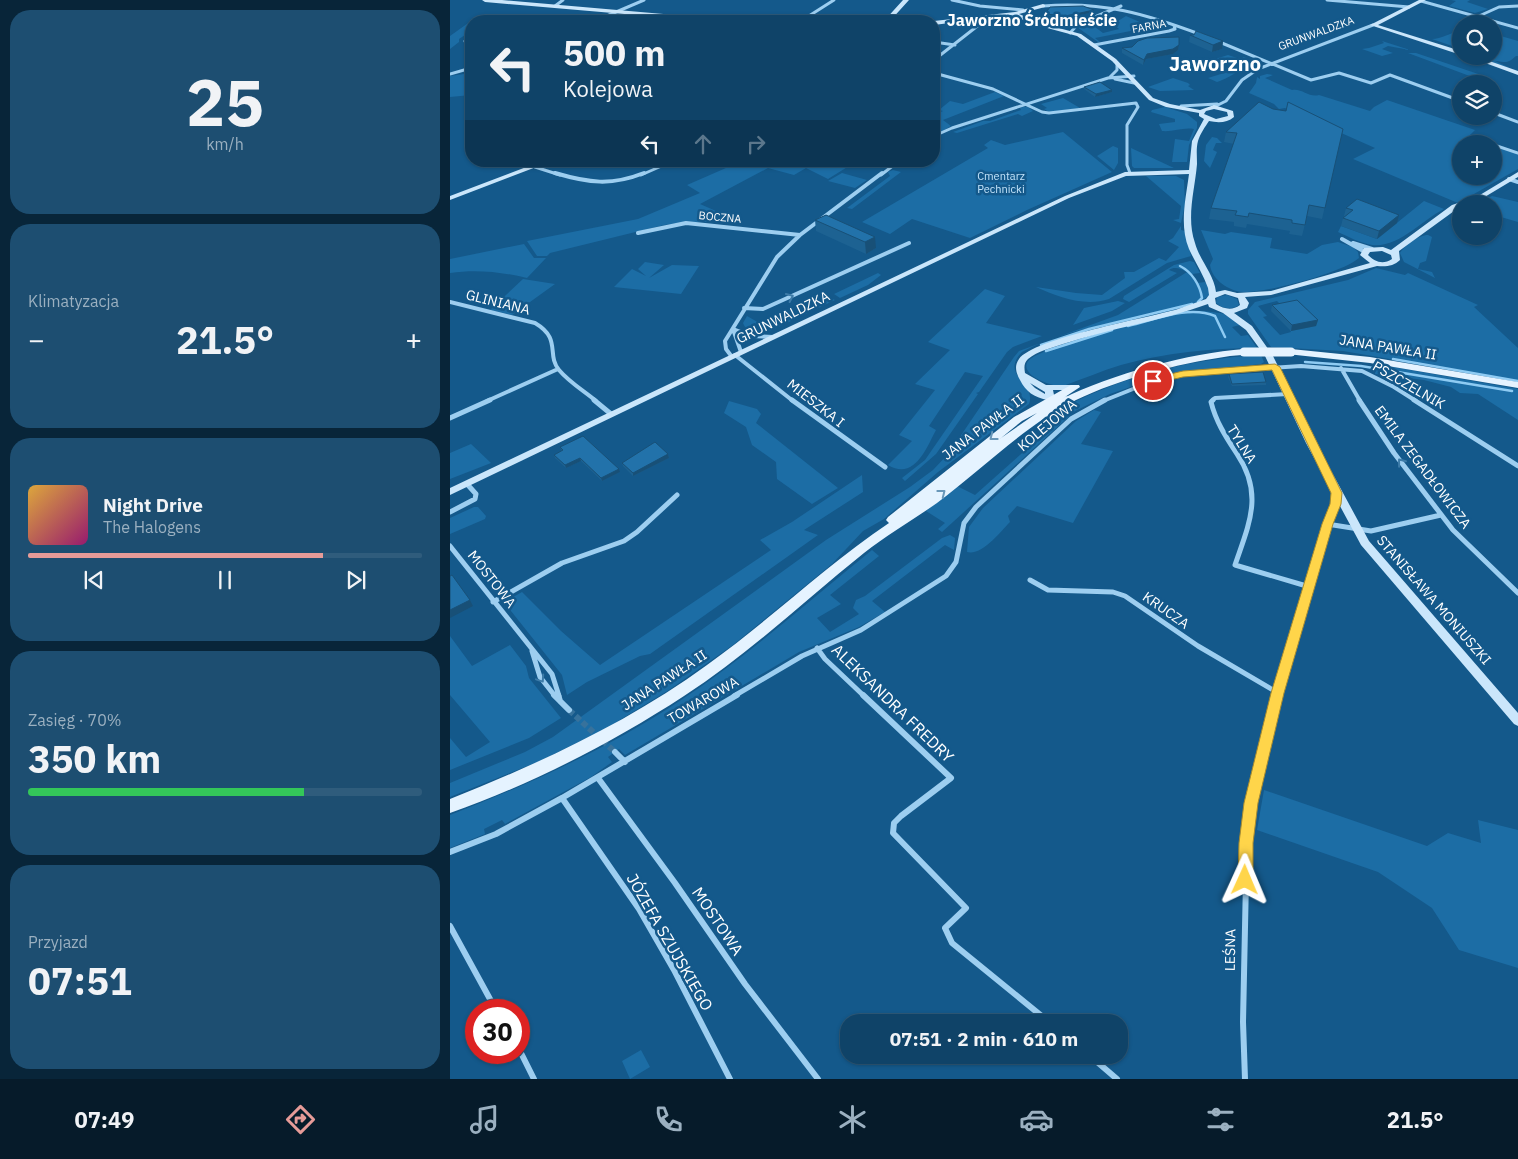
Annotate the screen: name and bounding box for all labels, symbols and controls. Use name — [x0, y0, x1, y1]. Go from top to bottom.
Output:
district label: Jaworzno Śródmieście — [947, 9, 1117, 30]
street label: GRUNWALDZKA — [1276, 13, 1356, 53]
map controls — [1452, 15, 1502, 245]
button: search — [1452, 15, 1502, 65]
street label: FARNA — [1131, 16, 1167, 36]
text: 500 m — [563, 30, 666, 76]
icon: left — [480, 35, 545, 100]
district label: Jaworzno — [1169, 50, 1261, 77]
text: 25 — [186, 59, 264, 144]
text: Kolejowa — [563, 74, 653, 103]
button: layers — [1452, 75, 1502, 125]
icon: left — [636, 130, 664, 158]
icon: ahead — [689, 130, 717, 158]
icon: right — [742, 130, 770, 158]
text: km/h — [206, 134, 244, 154]
button: + — [1452, 135, 1502, 185]
park label: Cmentarz Pechnicki — [977, 169, 1025, 196]
button: − — [1452, 195, 1502, 245]
street label: BOCZNA — [698, 208, 742, 226]
street label: GLINIANA — [464, 285, 532, 319]
street label: GRUNWALDZKA — [733, 287, 833, 347]
text: Klimatyzacja — [28, 291, 119, 311]
one-way arrow — [785, 293, 794, 303]
text: 21.5° — [176, 315, 274, 364]
text: − — [28, 321, 45, 358]
text: + — [405, 321, 422, 358]
street label: JANA PAWŁA II — [1338, 330, 1438, 364]
street label: PSZCZELNIK — [1369, 357, 1449, 413]
pin — [1132, 360, 1174, 402]
icon: arrive — [1139, 367, 1167, 395]
street label: MIESZKA I — [784, 375, 848, 431]
street label: JANA PAWŁA II — [938, 390, 1028, 464]
street label: KOLEJOWA — [1014, 395, 1080, 455]
street label: EMILA ZEGADŁOWICZA — [1371, 402, 1475, 532]
street label: TYLNA — [1223, 421, 1261, 467]
one-way arrow — [990, 432, 999, 440]
one-way arrow — [1399, 459, 1407, 468]
one-way arrow — [936, 490, 945, 498]
text: Night Drive — [103, 493, 203, 517]
text: The Halogens — [103, 517, 201, 537]
street label: STANISŁAWA MONIUSZKI — [1373, 532, 1495, 668]
street label: MOSTOWA — [464, 547, 520, 611]
icon: previous — [80, 566, 108, 594]
icon: pause — [211, 566, 239, 594]
icon: next — [342, 566, 370, 594]
street label: KRUCZA — [1139, 587, 1193, 633]
street label: ALEKSANDRA FREDRY — [828, 640, 959, 767]
street label: JANA PAWŁA II — [618, 646, 710, 714]
street label: TOWAROWA — [664, 672, 742, 728]
one-way arrow — [534, 673, 544, 682]
text: Zasięg · 70% — [28, 710, 122, 730]
text: 350 km — [28, 734, 161, 783]
position arrow — [1218, 853, 1270, 905]
street label: JÓZEFA SZUJSKIEGO — [623, 869, 718, 1014]
street label: MOSTOWA — [688, 883, 748, 959]
street label: LEŚNA — [1220, 929, 1239, 971]
text: Przyjazd — [28, 932, 88, 952]
text: 07:51 — [28, 956, 132, 1005]
speed limit sign: 30 — [465, 999, 530, 1064]
text: 07:51 · 2 min · 610 m — [890, 1027, 1078, 1051]
icon: directions — [283, 1102, 318, 1137]
icon: music — [467, 1102, 502, 1137]
icon: phone — [651, 1102, 686, 1137]
icon: climate — [835, 1102, 870, 1137]
icon: car — [1019, 1102, 1054, 1137]
icon: filters — [1203, 1102, 1238, 1137]
text: 07:49 — [74, 1105, 135, 1134]
text: 21.5° — [1387, 1105, 1444, 1134]

